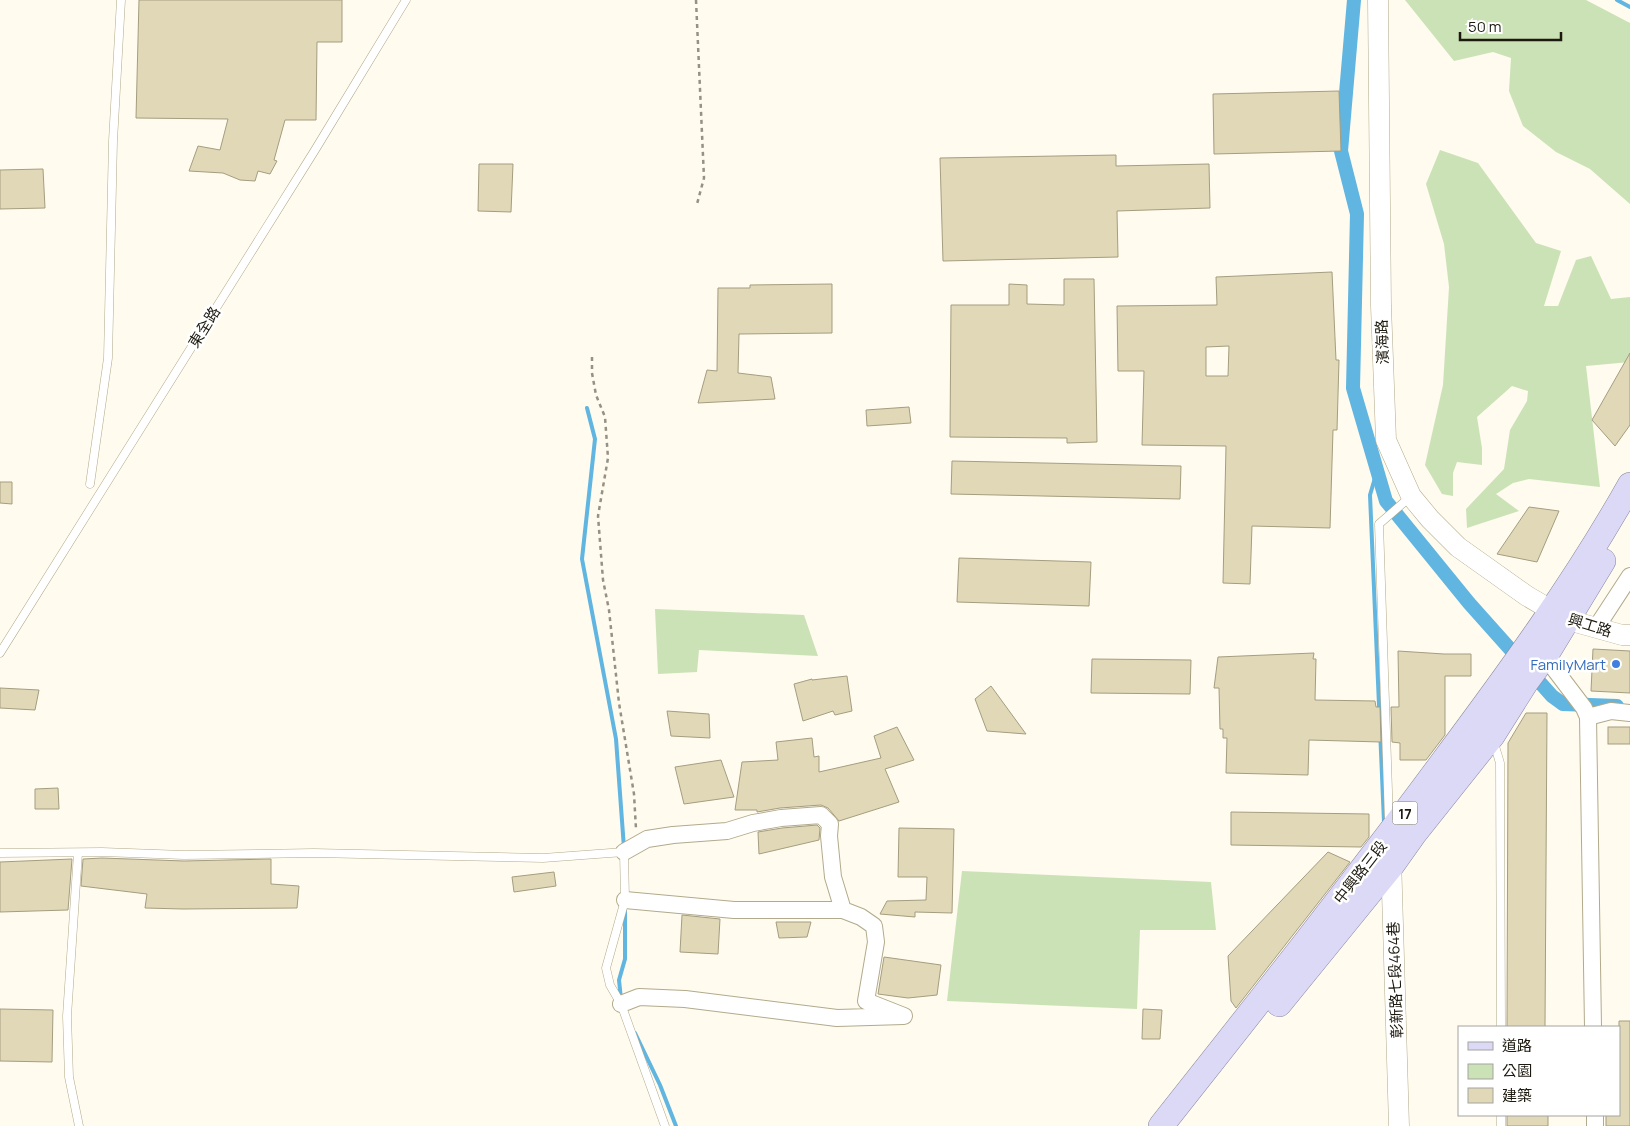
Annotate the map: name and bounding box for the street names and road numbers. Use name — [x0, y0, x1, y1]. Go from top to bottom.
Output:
street label: 東全路 — [183, 302, 225, 352]
street label: 濱海路 — [1371, 319, 1393, 365]
street label: 興工路 — [1565, 608, 1615, 642]
road number: 17 — [1392, 801, 1418, 824]
street label: 中興路三段 — [1329, 836, 1391, 908]
street label: 彰新路七段464巷 — [1382, 921, 1408, 1039]

